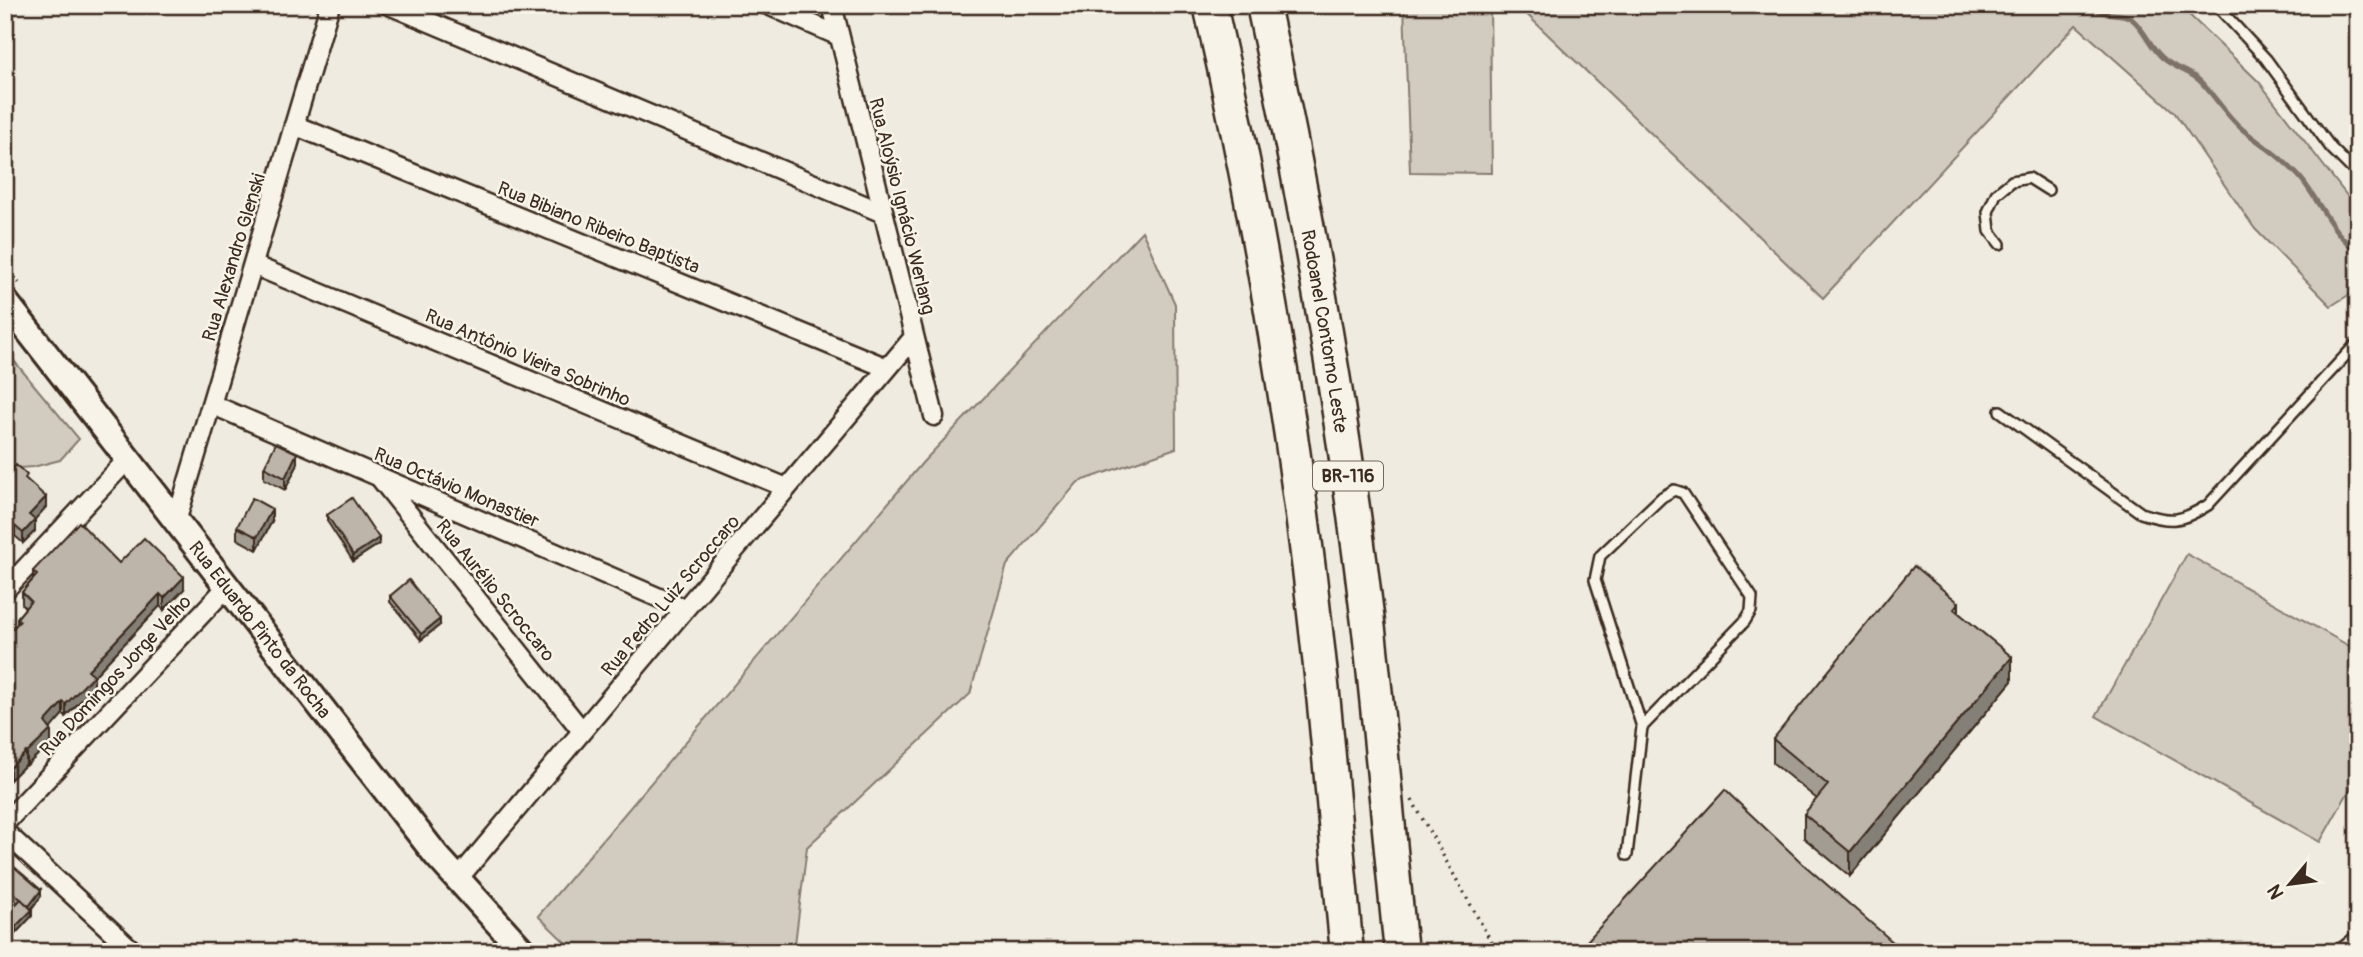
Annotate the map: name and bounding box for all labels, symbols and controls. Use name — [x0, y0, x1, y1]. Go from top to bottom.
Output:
street label: Rua Aloýsio Ignácio Werlang — [863, 95, 941, 317]
street label: Rua Alexandro Glenski — [197, 170, 271, 344]
street label: Rua Bibiano Ribeiro Baptista — [494, 176, 703, 280]
street label: Rodoanel Contorno Leste — [1295, 228, 1353, 435]
street label: Rua Antônio Vieira Sobrinho — [421, 304, 634, 412]
street label: Rua Octávio Monastier — [370, 442, 543, 534]
road number: BR-116 — [1313, 462, 1383, 490]
street label: Rua Pedro Luiz Scroccaro — [596, 510, 745, 681]
street label: Rua Aurélio Scroccaro — [431, 515, 560, 667]
street label: Rua Eduardo Pinto da Rocha — [183, 537, 336, 723]
street label: Rua Domingos Jorge Velho — [35, 590, 197, 761]
north arrow — [2254, 848, 2324, 918]
text: N — [2262, 880, 2290, 903]

